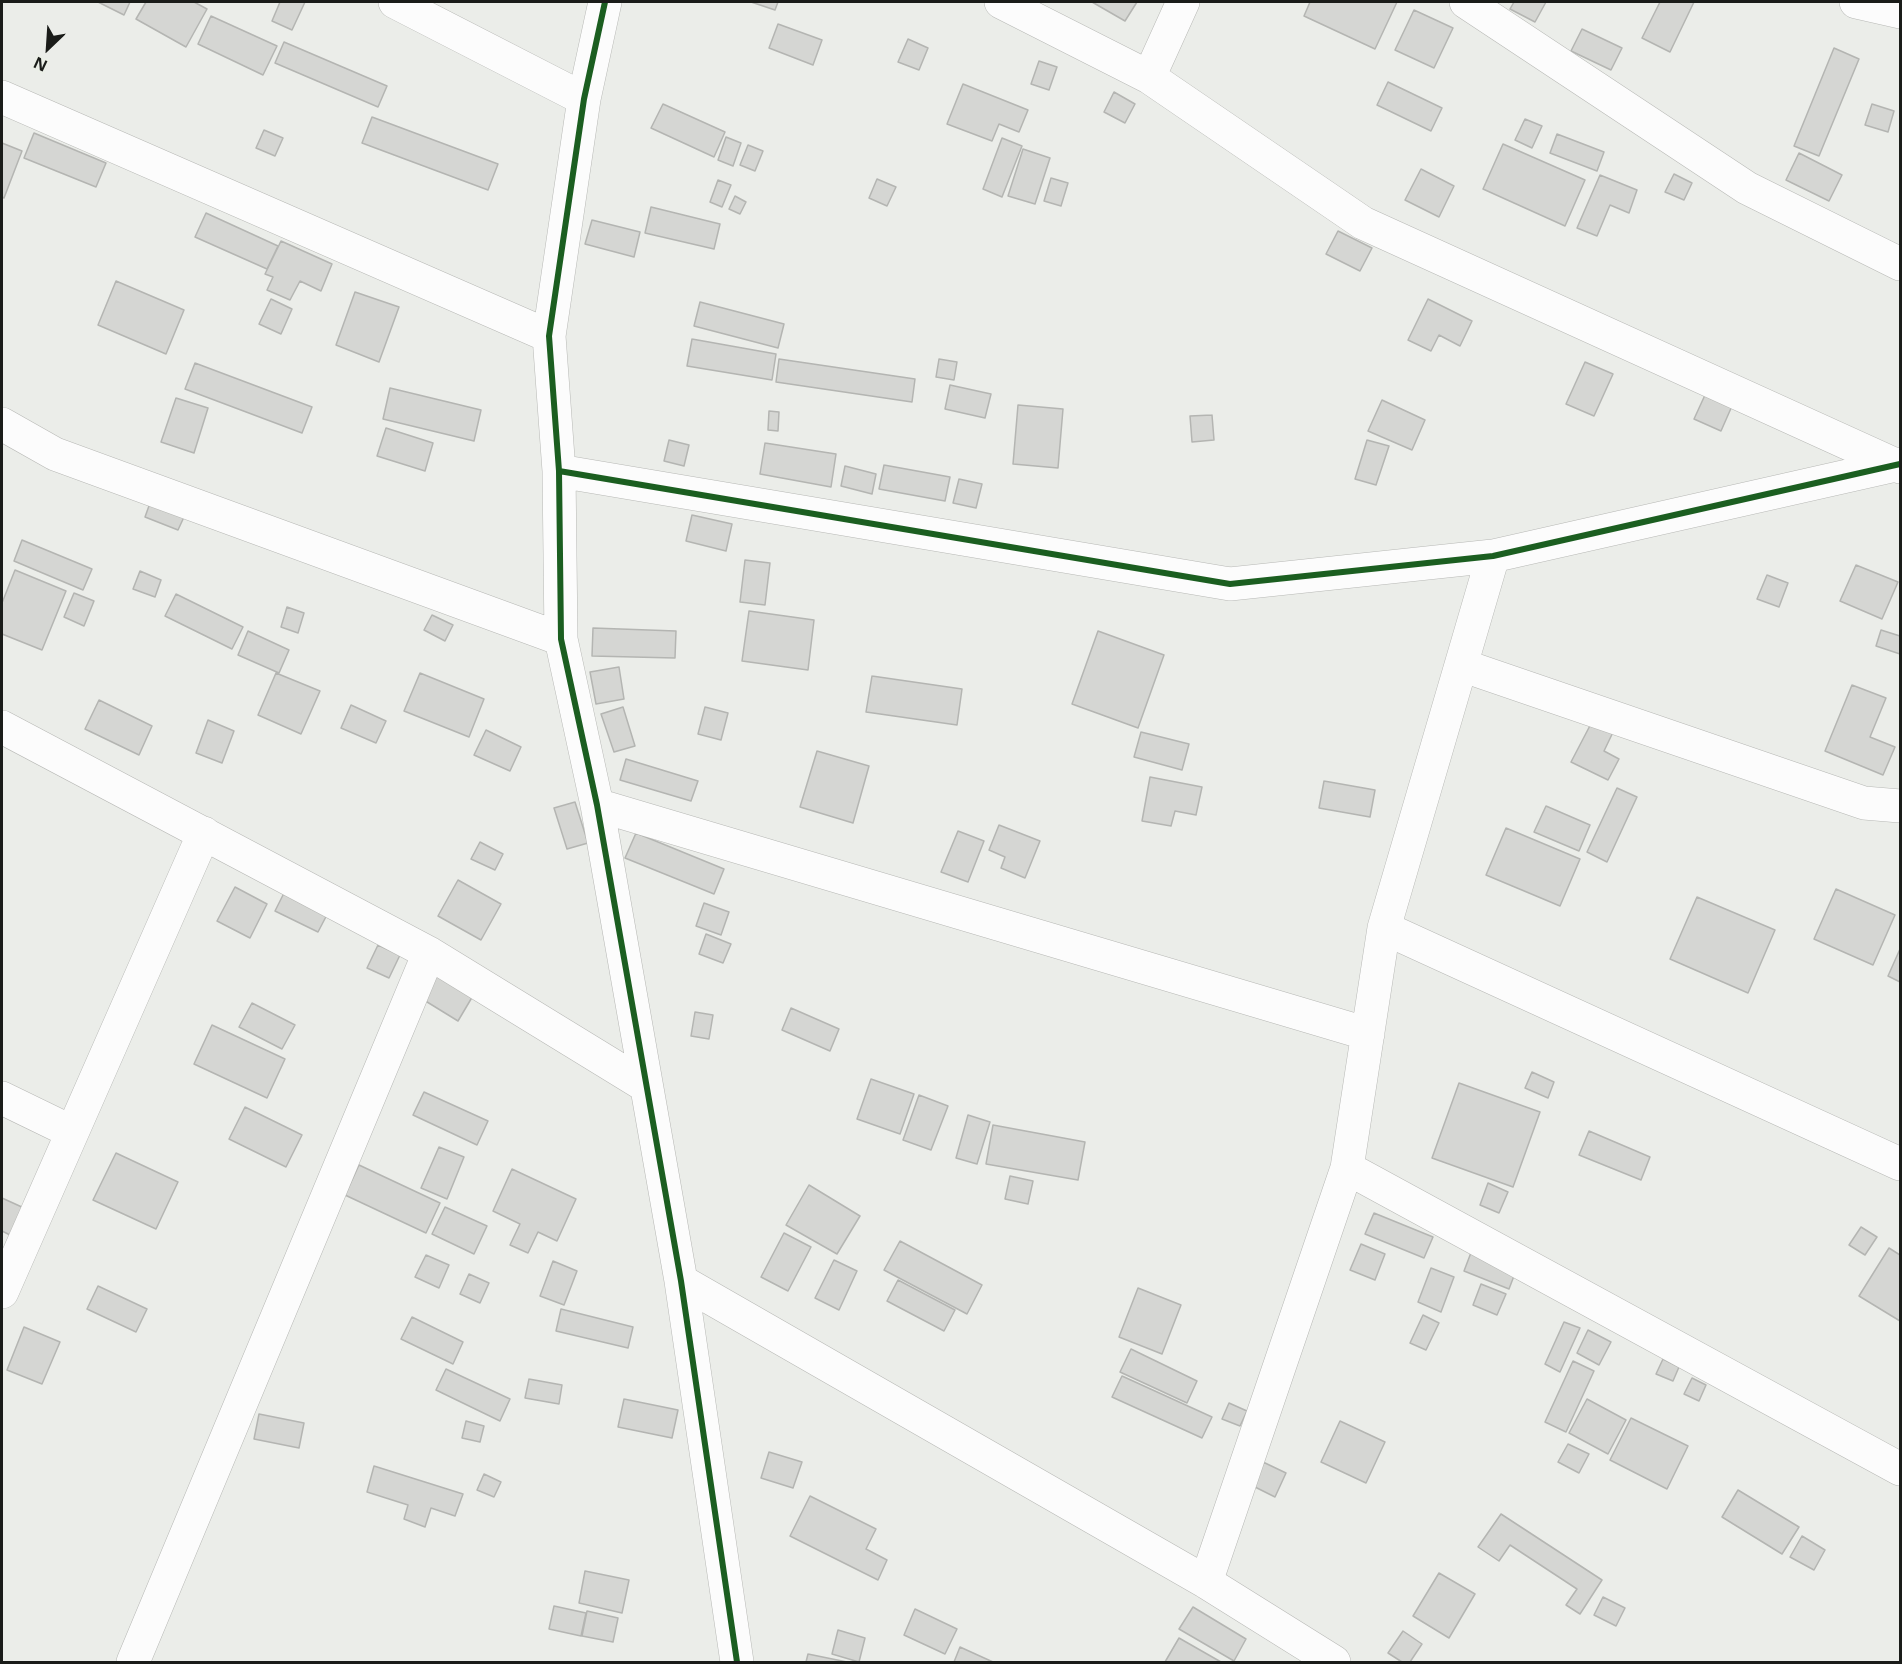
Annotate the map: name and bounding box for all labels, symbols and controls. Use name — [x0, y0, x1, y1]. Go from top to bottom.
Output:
north arrow — [18, 18, 78, 78]
text: N — [30, 52, 51, 77]

